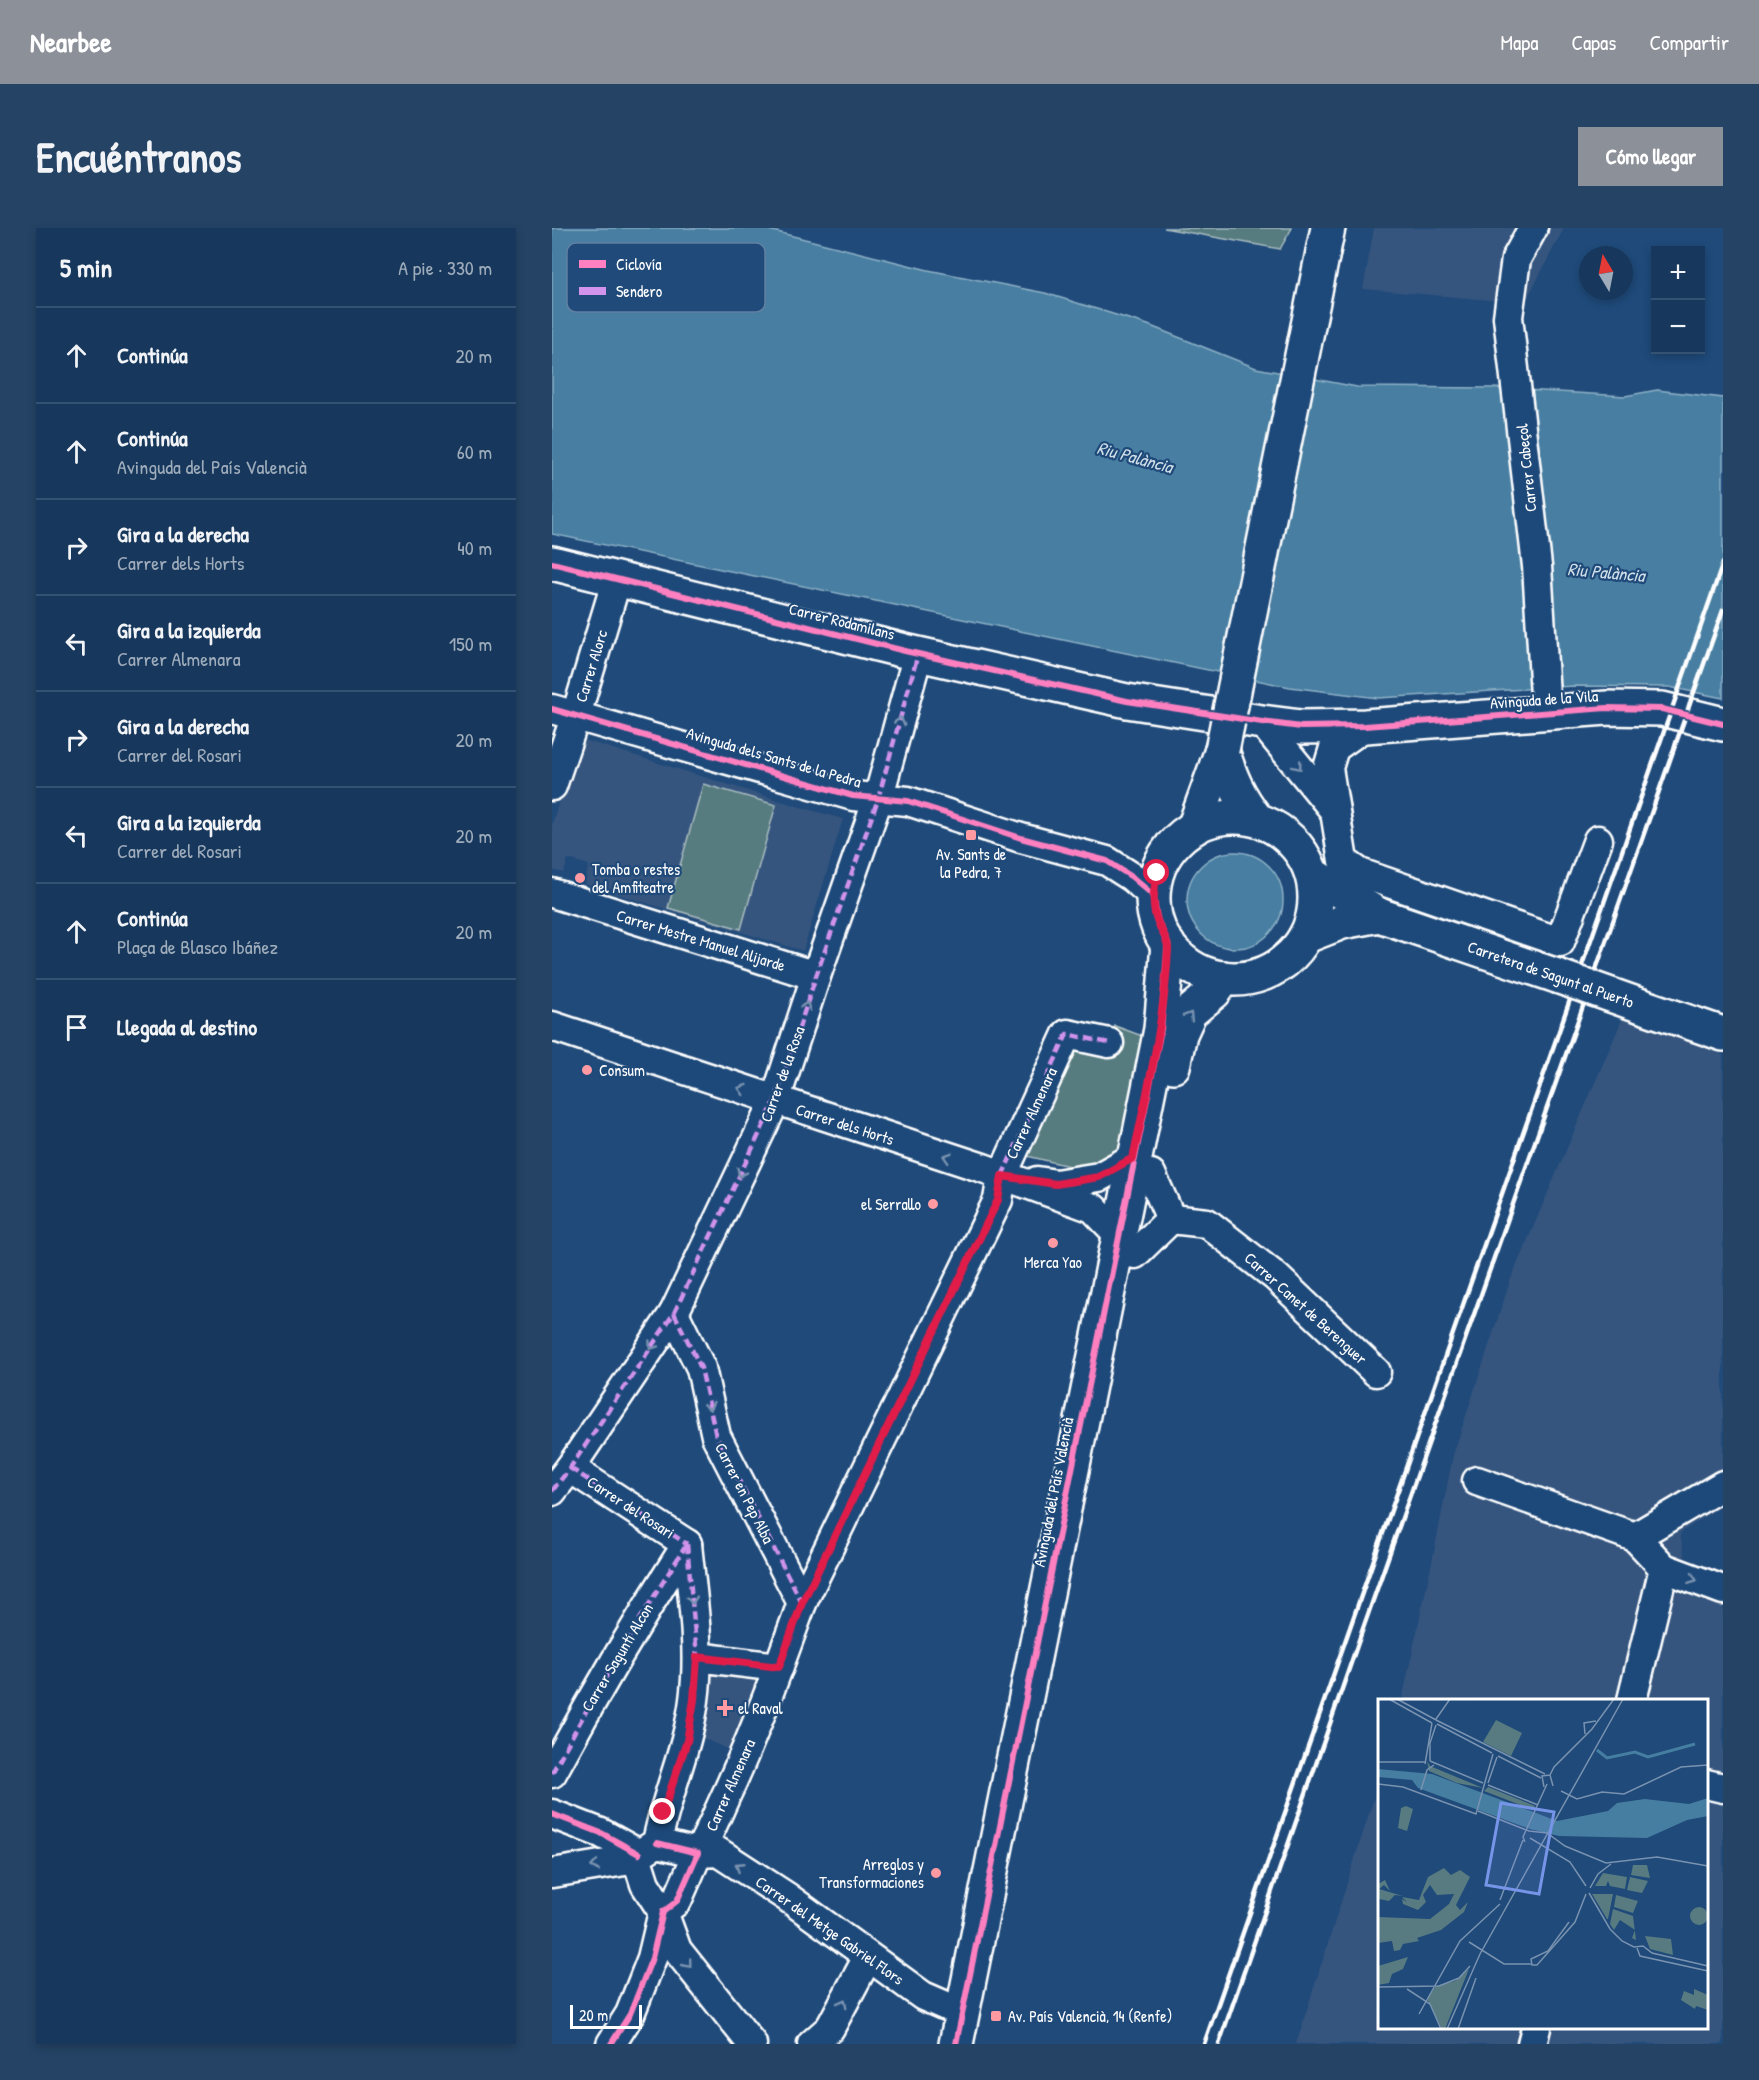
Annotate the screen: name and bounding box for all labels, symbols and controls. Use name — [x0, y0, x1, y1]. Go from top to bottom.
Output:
text: Nearbee — [30, 23, 112, 61]
text: Mapa — [1500, 28, 1538, 57]
text: Capas — [1571, 28, 1616, 57]
text: Compartir — [1649, 28, 1729, 57]
button: Cómo llegar — [1578, 127, 1723, 186]
text: Encuéntranos — [36, 128, 242, 185]
legend — [567, 243, 765, 312]
north arrow — [1579, 246, 1633, 300]
map controls — [1651, 246, 1705, 354]
button: + — [1651, 246, 1705, 300]
text: 5 min — [60, 250, 112, 285]
text: Ciclovía — [616, 253, 662, 275]
text: A pie · 330 m — [398, 254, 492, 281]
text: Sendero — [616, 280, 663, 302]
button: − — [1651, 300, 1705, 354]
icon: ahead — [60, 339, 93, 372]
text: Continúa — [117, 340, 188, 370]
text: 20 m — [455, 342, 492, 369]
street label: Carrer Cabeçol — [1510, 422, 1542, 513]
text: Continúa — [117, 423, 188, 453]
icon: ahead — [60, 435, 93, 468]
water label: Riu Palància — [1094, 435, 1177, 480]
text: 60 m — [457, 438, 492, 465]
text: Avinguda del País Valencià — [117, 453, 307, 480]
text: Gira a la derecha — [117, 519, 249, 549]
icon: right — [60, 531, 93, 564]
text: 40 m — [457, 534, 492, 561]
text: Carrer dels Horts — [117, 549, 245, 576]
water label: Riu Palància — [1566, 556, 1648, 588]
street label: Carrer Rodamilans — [787, 597, 897, 645]
text: Gira a la izquierda — [117, 615, 261, 645]
street label: Carrer Alorc — [570, 626, 613, 705]
icon: left — [60, 627, 93, 660]
text: 150 m — [449, 630, 492, 657]
text: Carrer Almenara — [117, 645, 241, 672]
street label: Avinguda de la Vila — [1489, 684, 1599, 714]
text: Gira a la derecha — [117, 711, 249, 741]
one-way arrow — [893, 716, 905, 727]
street label: Avinguda dels Sants de la Pedra — [684, 721, 864, 793]
icon: right — [60, 723, 93, 756]
text: 20 m — [455, 726, 492, 753]
text: Carrer del Rosari — [117, 741, 242, 768]
one-way arrow — [1291, 759, 1302, 770]
text: Gira a la izquierda — [117, 807, 261, 837]
icon: left — [60, 819, 93, 852]
text: 20 m — [455, 822, 492, 849]
marker: Av. Sants de la Pedra, 7 — [964, 828, 978, 842]
text: Carrer del Rosari — [117, 837, 242, 864]
place label: Av. Sants de la Pedra, 7 — [936, 843, 1007, 883]
place label: Tomba o restes del Amfiteatre — [592, 858, 680, 898]
route start — [1143, 859, 1169, 885]
marker: Tomba o restes del Amfiteatre — [573, 871, 587, 885]
text: Continúa — [117, 903, 188, 933]
street label: Carrer Mestre Manuel Alijarde — [614, 904, 789, 976]
icon: ahead — [60, 915, 93, 948]
text: 20 m — [455, 918, 492, 945]
text: Plaça de Blasco Ibáñez — [117, 933, 278, 960]
street label: Carretera de Sagunt al Puerto — [1465, 935, 1638, 1013]
one-way arrow — [799, 1001, 812, 1012]
icon: arrive — [60, 1011, 93, 1044]
text: Llegada al destino — [117, 1012, 257, 1042]
one-way arrow — [1182, 1012, 1193, 1023]
street label: Carrer de la Rosa — [755, 1023, 809, 1125]
place label: Consum — [599, 1059, 645, 1081]
marker: Consum — [580, 1063, 594, 1077]
street label: Carrer Almenara — [1000, 1064, 1062, 1162]
one-way arrow — [737, 1084, 748, 1096]
street label: Carrer dels Horts — [793, 1098, 897, 1150]
one-way arrow — [942, 1152, 953, 1164]
one-way arrow — [736, 1167, 748, 1178]
place label: el Serrallo — [861, 1193, 922, 1215]
marker: el Serrallo — [926, 1197, 940, 1211]
marker: Merca Yao — [1046, 1236, 1060, 1250]
street label: Carrer Canet de Berenguer — [1240, 1247, 1372, 1369]
place label: Merca Yao — [1024, 1251, 1083, 1273]
one-way arrow — [647, 1340, 659, 1350]
one-way arrow — [702, 1401, 715, 1411]
street label: Avinguda del País Valencià — [1028, 1415, 1078, 1569]
street label: Carrer en Pep Alba — [710, 1439, 780, 1547]
street label: Carrer del Rosari — [583, 1471, 679, 1543]
one-way arrow — [1687, 1571, 1698, 1584]
one-way arrow — [685, 1596, 698, 1605]
street label: Carrer Saguntí Alcon — [576, 1599, 658, 1715]
place label: el Raval — [738, 1697, 784, 1719]
marker: el Raval — [716, 1699, 734, 1717]
inset map — [1378, 1699, 1708, 2029]
street label: Carrer Almenara — [700, 1735, 760, 1835]
route end — [649, 1798, 675, 1824]
place label: Arreglos y Transformaciones — [819, 1853, 924, 1893]
one-way arrow — [590, 1859, 600, 1872]
one-way arrow — [735, 1861, 745, 1873]
marker: Arreglos y Transformaciones — [929, 1866, 943, 1880]
street label: Carrer del Metge Gabriel Flors — [751, 1870, 909, 1990]
one-way arrow — [681, 1957, 692, 1968]
one-way arrow — [836, 1999, 847, 2010]
scale bar — [570, 2002, 642, 2030]
text: 20 m — [579, 2004, 608, 2026]
place label: Av. País Valencià, 14 (Renfe) — [1008, 2005, 1172, 2027]
marker: Av. País Valencià, 14 (Renfe) — [989, 2009, 1003, 2023]

